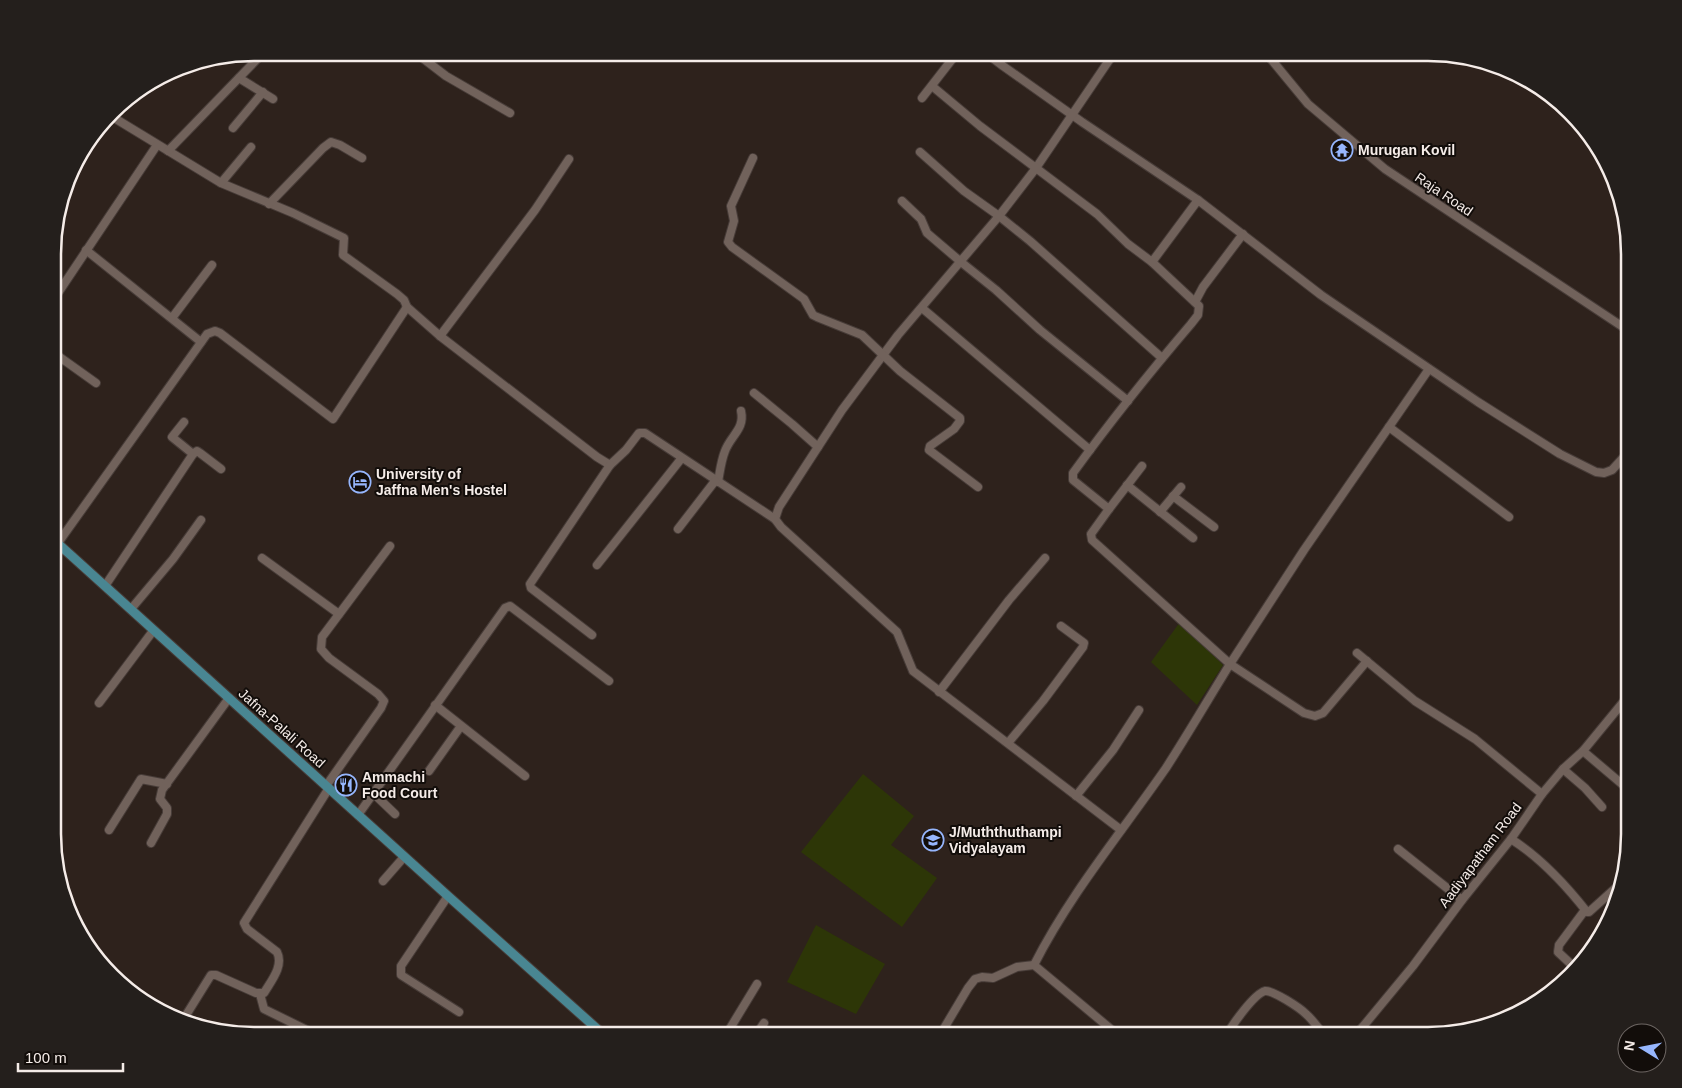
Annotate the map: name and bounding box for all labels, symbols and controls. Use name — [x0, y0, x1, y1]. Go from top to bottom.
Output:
temple icon: Murugan Kovil — [1330, 138, 1354, 162]
place label: Murugan Kovil — [1358, 142, 1455, 158]
street label: Raja Road — [1412, 169, 1476, 219]
place label: University of Jaffna Men's Hostel — [376, 466, 507, 498]
hotel icon: University of Jaffna Men's Hostel — [348, 470, 372, 494]
street label: Jafna-Palali Road — [236, 685, 328, 771]
place label: Ammachi Food Court — [362, 769, 438, 801]
restaurant icon: Ammachi Food Court — [334, 773, 358, 797]
street label: Aadiyapatham Road — [1435, 800, 1525, 910]
place label: J/Muththuthampi Vidyalayam — [949, 824, 1062, 856]
school or university icon: J/Muththuthampi Vidyalayam — [921, 828, 945, 852]
north arrow — [1617, 1023, 1667, 1073]
text: N — [1620, 1039, 1638, 1052]
scale bar — [18, 1040, 122, 1072]
text: 100 m — [25, 1049, 67, 1066]

